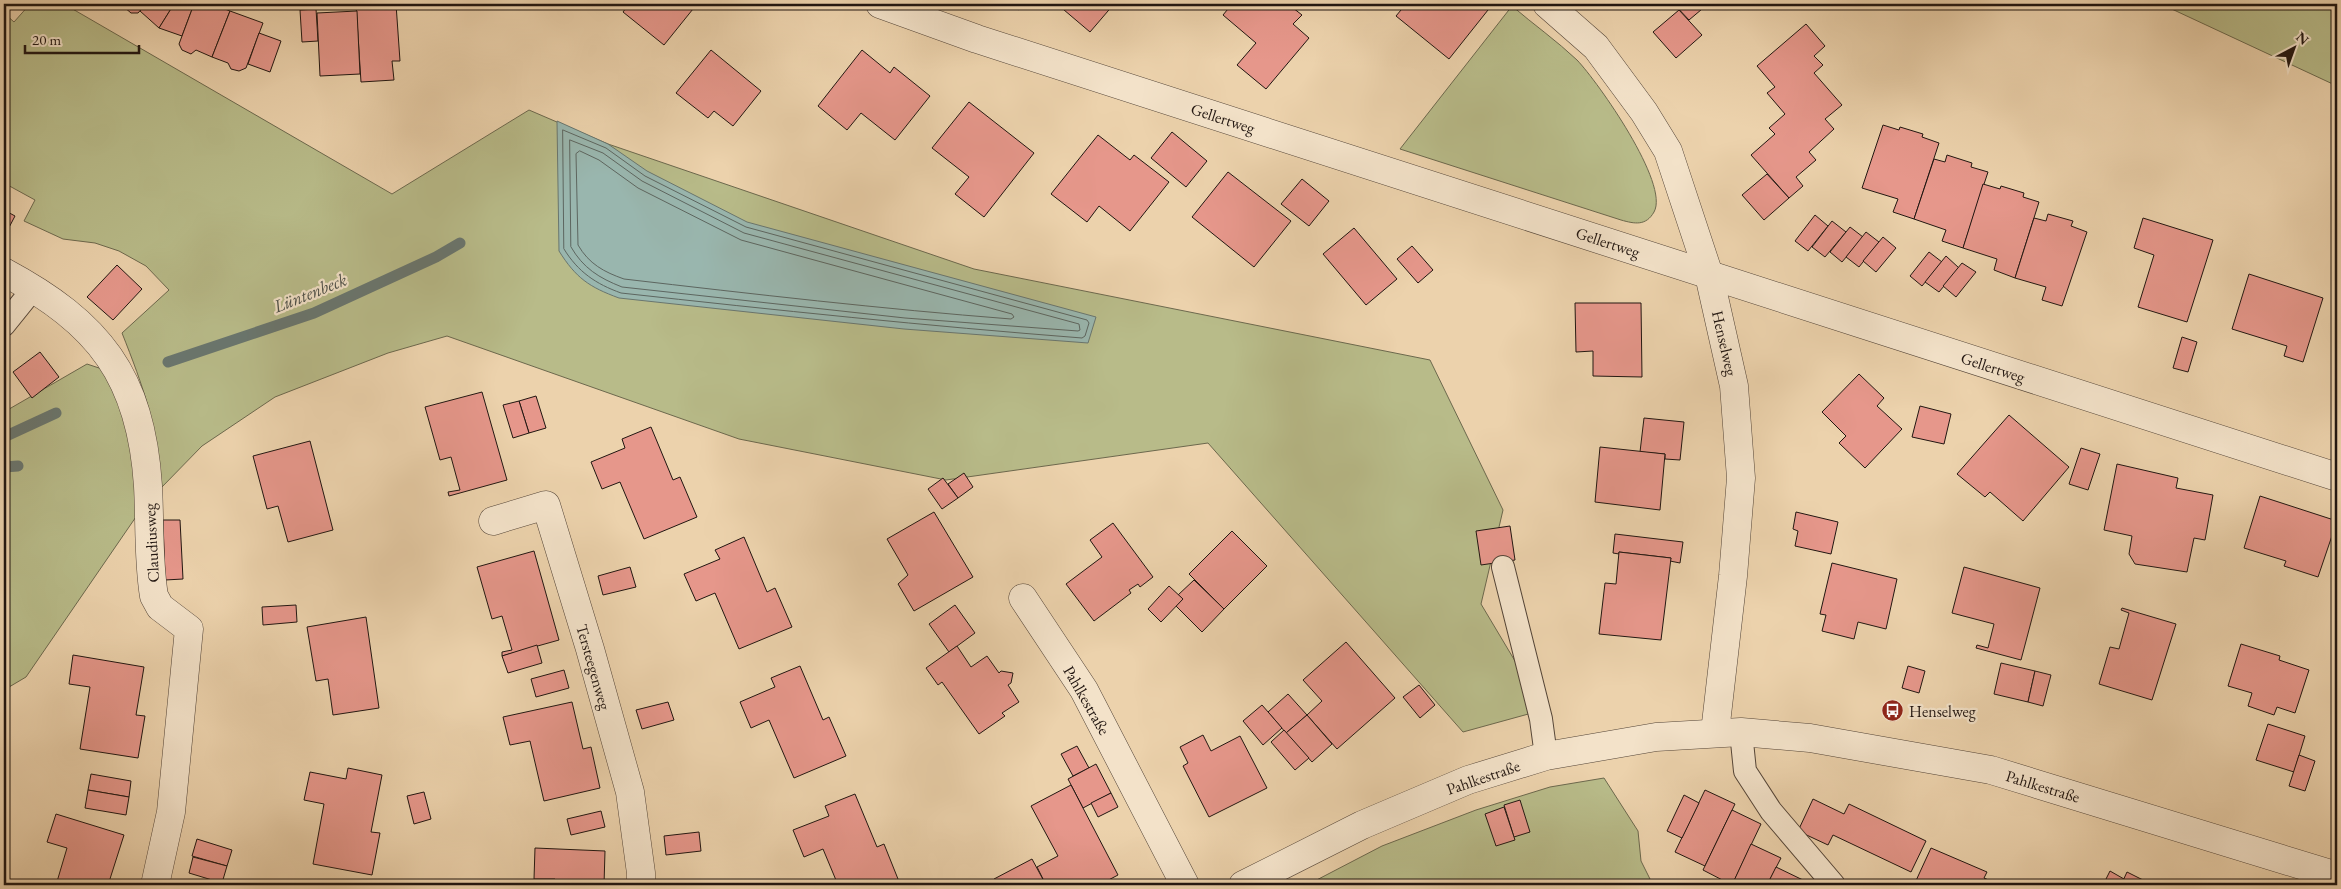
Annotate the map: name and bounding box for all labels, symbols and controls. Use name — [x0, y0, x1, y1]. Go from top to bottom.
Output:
scale bar — [25, 22, 139, 54]
north arrow — [2268, 22, 2318, 72]
text: N — [2292, 28, 2313, 49]
text: 20 m — [32, 30, 61, 49]
street label: Gellertweg — [1188, 98, 1258, 139]
street label: Gellertweg — [1573, 222, 1643, 263]
water label: Lüntenbeck — [269, 267, 350, 318]
street label: Henselweg — [1707, 308, 1742, 379]
street label: Gellertweg — [1958, 347, 2028, 388]
street label: Claudiusweg — [139, 502, 164, 583]
street label: Tersteegenweg — [571, 622, 616, 713]
street label: Pahlkestraße — [1058, 662, 1115, 739]
bus stop icon: Henselweg — [1881, 699, 1905, 723]
place label: Henselweg — [1909, 701, 1977, 722]
street label: Pahlkestraße — [1444, 755, 1523, 800]
street label: Pahlkestraße — [2003, 765, 2082, 808]

